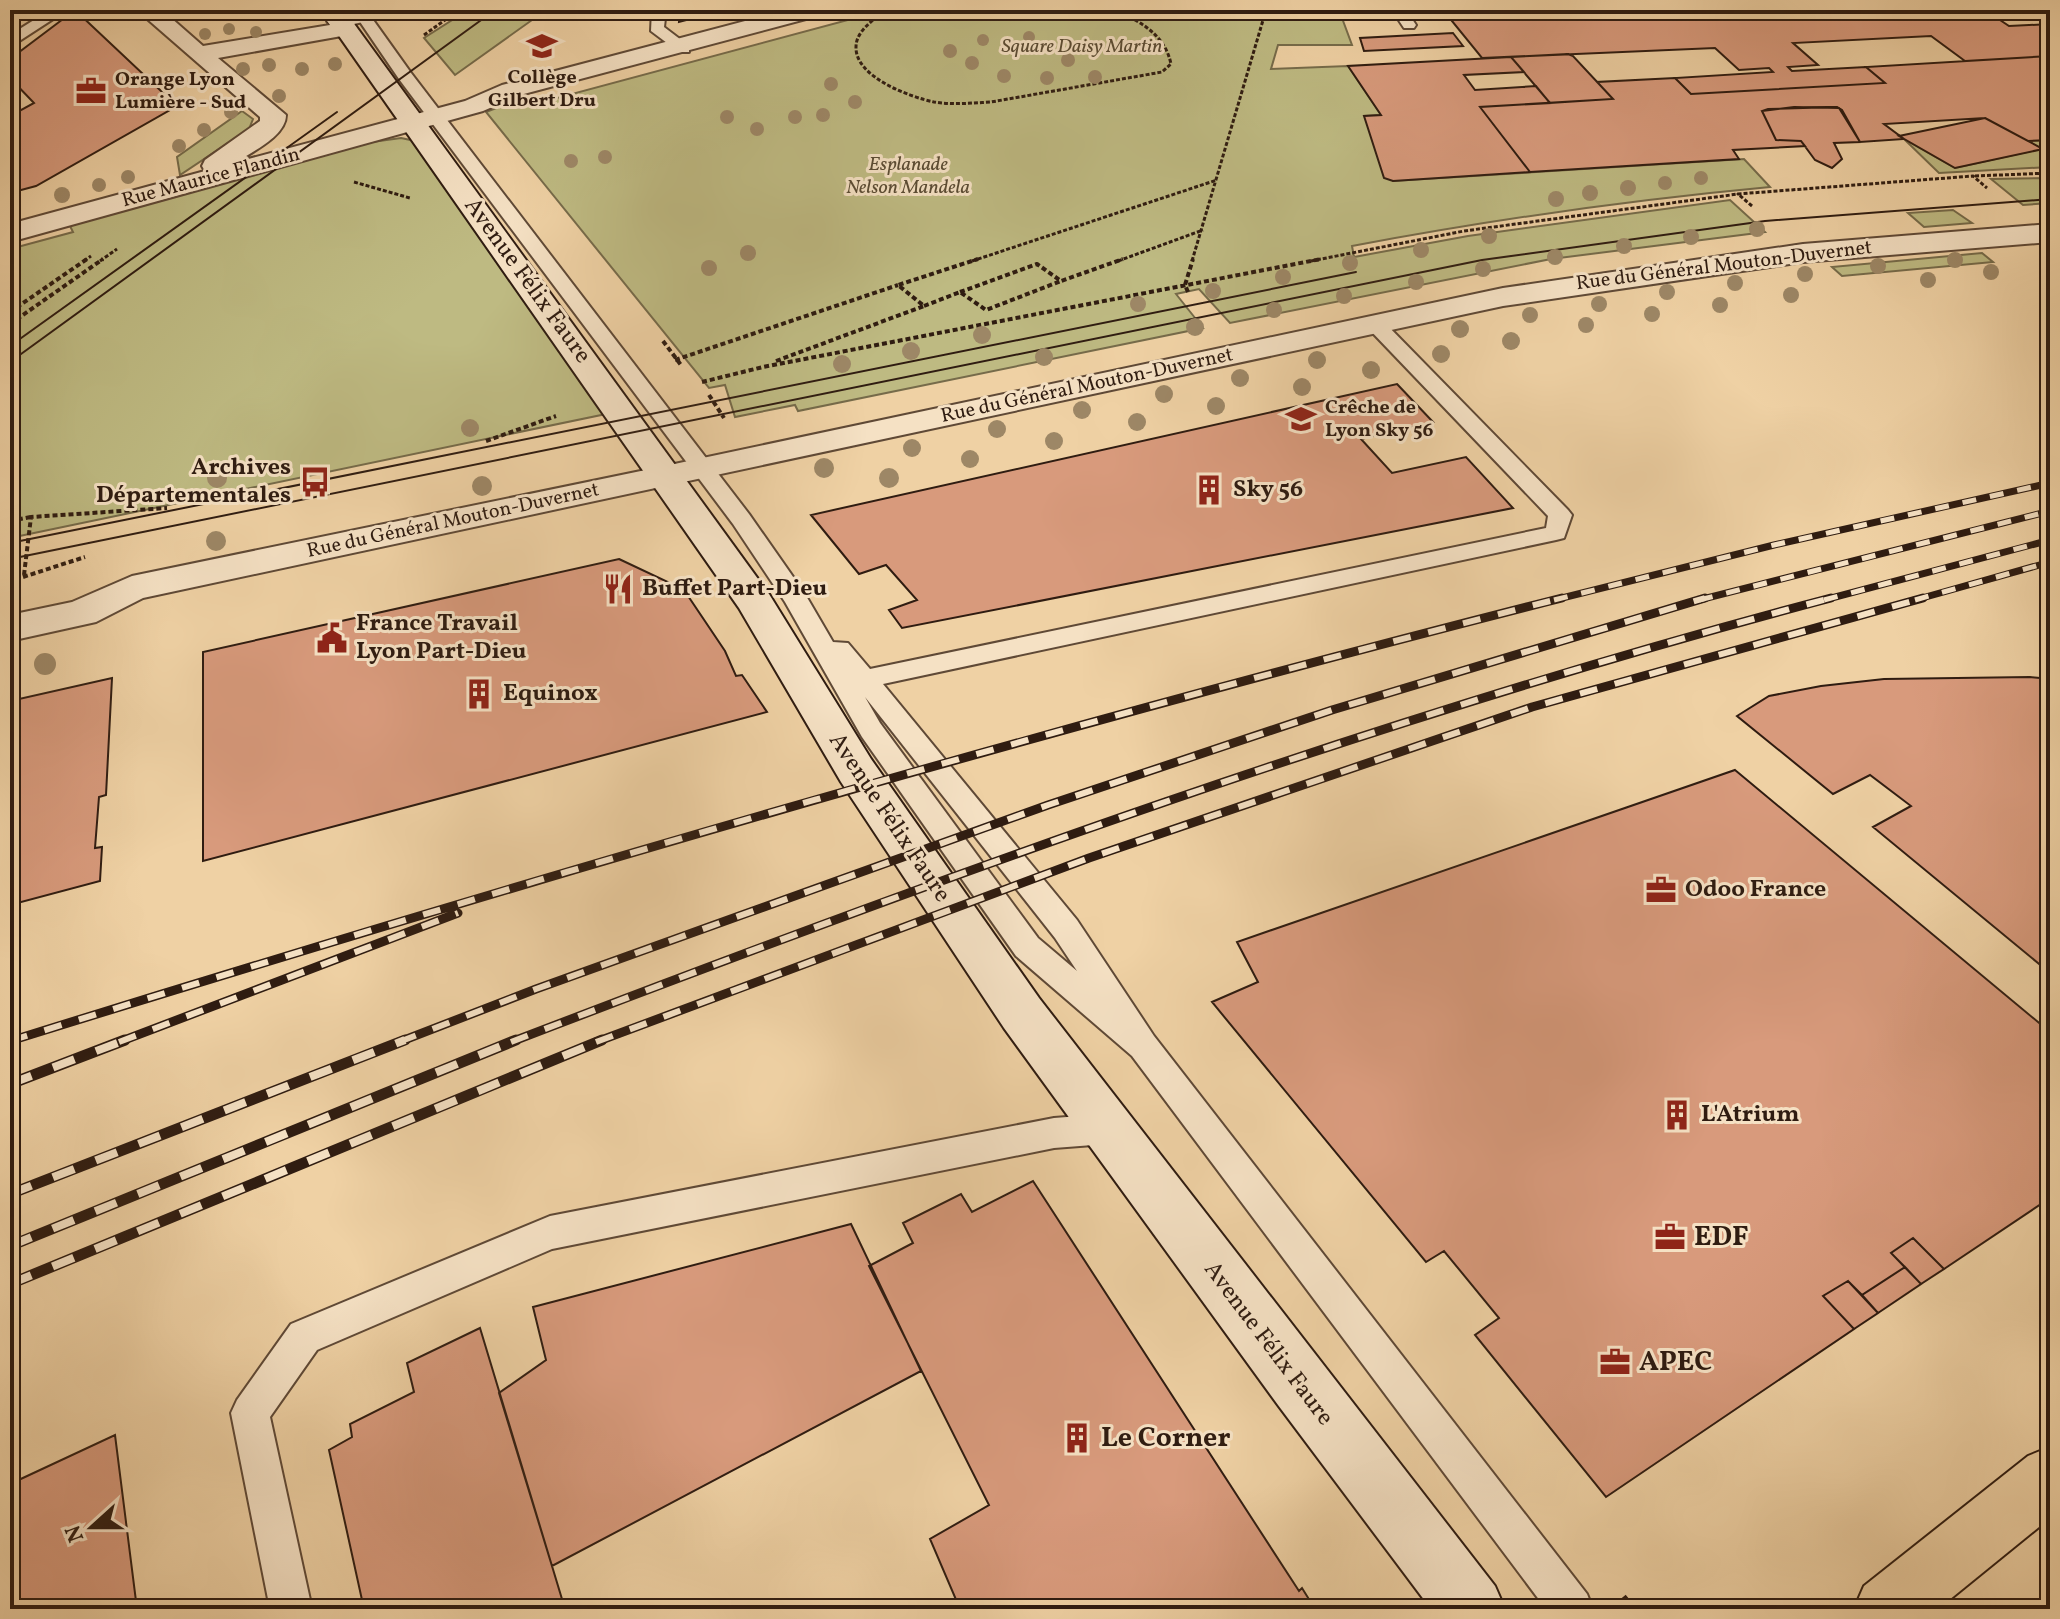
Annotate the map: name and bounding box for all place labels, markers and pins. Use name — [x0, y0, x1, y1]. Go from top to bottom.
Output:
school or university icon: Collège Gilbert Dru — [525, 29, 559, 63]
place label: Collège Gilbert Dru — [488, 64, 596, 115]
place label: Orange Lyon Lumière - Sud — [115, 66, 246, 117]
office icon: Orange Lyon Lumière - Sud — [74, 74, 108, 108]
place label: Crêche de Lyon Sky 56 — [1325, 394, 1434, 445]
school or university icon: Crêche de Lyon Sky 56 — [1284, 402, 1318, 436]
place label: Archives Départementales — [96, 451, 291, 513]
bus stop icon: Archives Départementales — [298, 465, 332, 499]
building icon: Sky 56 — [1192, 473, 1226, 507]
place label: Sky 56 — [1233, 473, 1303, 507]
restaurant icon: Buffet Part-Dieu — [601, 572, 635, 606]
place label: Buffet Part-Dieu — [642, 572, 827, 606]
place label: France Travail Lyon Part-Dieu — [356, 607, 527, 669]
public building icon: France Travail Lyon Part-Dieu — [315, 621, 349, 655]
building icon: Equinox — [462, 677, 496, 711]
place label: Equinox — [503, 677, 598, 711]
office icon: Odoo France — [1644, 873, 1678, 907]
place label: Odoo France — [1685, 873, 1826, 907]
building icon: L'Atrium — [1660, 1098, 1694, 1132]
place label: L'Atrium — [1701, 1098, 1799, 1132]
place label: EDF — [1694, 1218, 1749, 1257]
office icon: EDF — [1653, 1220, 1687, 1254]
place label: APEC — [1639, 1343, 1712, 1382]
office icon: APEC — [1598, 1345, 1632, 1379]
place label: Le Corner — [1101, 1419, 1231, 1458]
building icon: Le Corner — [1060, 1421, 1094, 1455]

